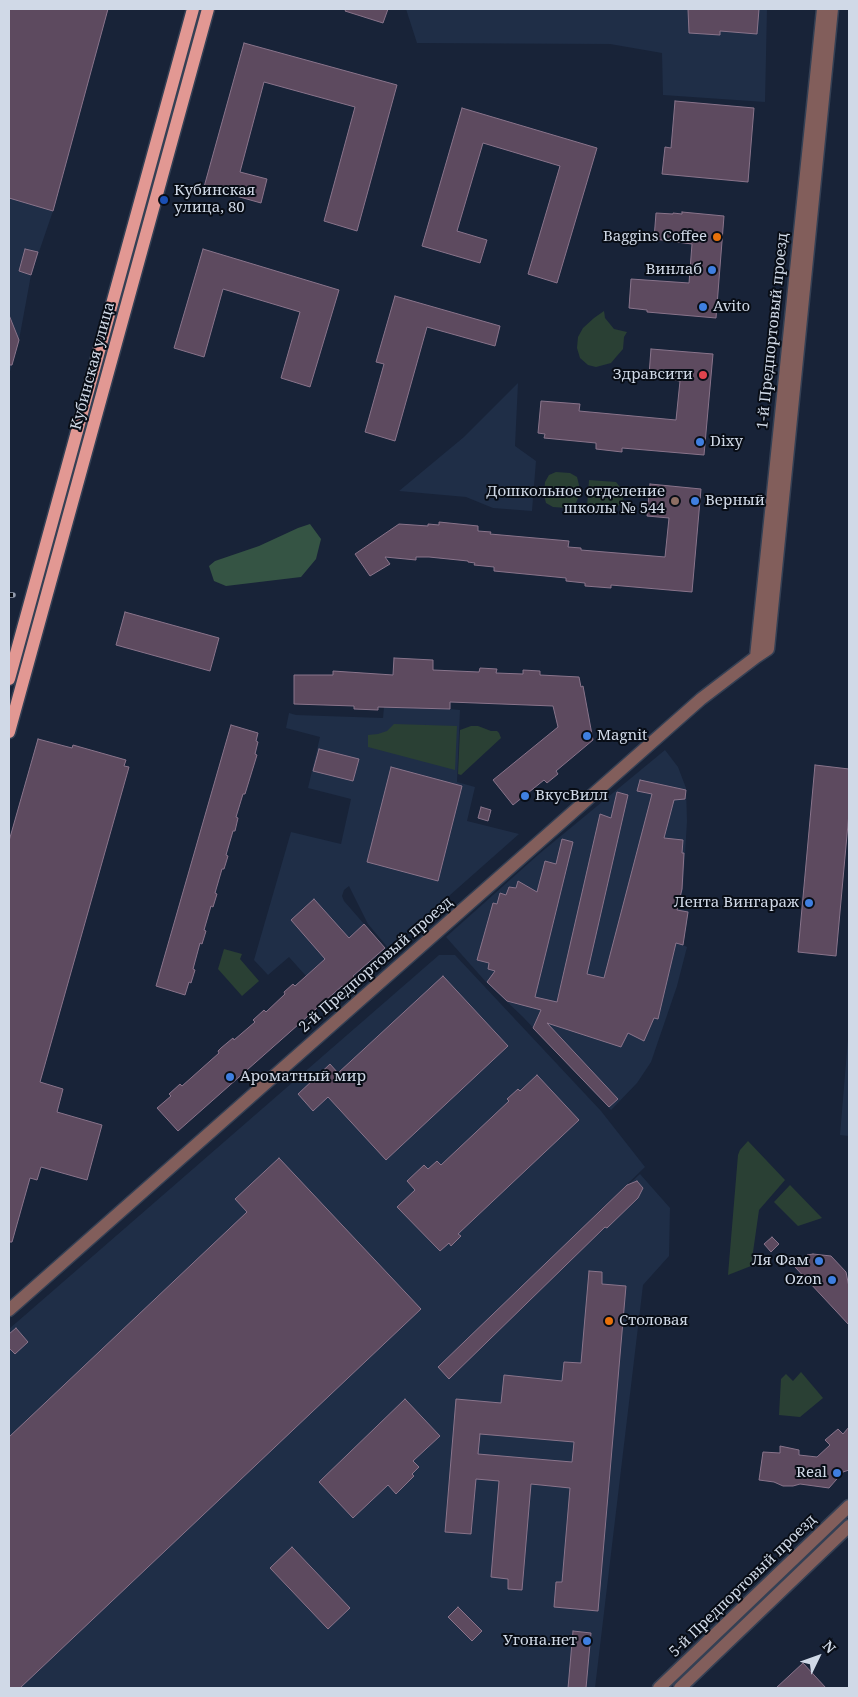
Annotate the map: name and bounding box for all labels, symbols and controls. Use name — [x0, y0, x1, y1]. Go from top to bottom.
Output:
place label: Кубинская улица, 80 — [174, 182, 255, 217]
marker: Кубинская улица, 80 — [158, 194, 170, 206]
place label: Baggins Coffee — [603, 228, 707, 246]
marker: Baggins Coffee — [711, 231, 723, 243]
street label: 1-й Предпортовый проезд — [754, 232, 792, 430]
place label: Винлаб — [646, 261, 702, 279]
marker: Винлаб — [706, 264, 718, 276]
place label: Avito — [713, 298, 750, 316]
street label: Кубинская улица — [67, 300, 119, 432]
marker: Avito — [697, 301, 709, 313]
place label: Здравсити — [613, 366, 693, 384]
marker: Здравсити — [697, 369, 709, 381]
place label: Dixy — [710, 433, 743, 451]
marker: Dixy — [694, 436, 706, 448]
place label: Дошкольное отделение школы № 544 — [486, 483, 665, 518]
place label: Верный — [705, 492, 765, 510]
marker: Дошкольное отделение школы № 544 — [669, 495, 681, 507]
marker: Верный — [689, 495, 701, 507]
place label: Magnit — [597, 727, 647, 745]
marker: Magnit — [581, 730, 593, 742]
place label: ВкусВилл — [535, 787, 608, 805]
marker: ВкусВилл — [519, 790, 531, 802]
street label: 2-й Предпортовый проезд — [296, 893, 456, 1037]
place label: Лента Вингараж — [674, 894, 799, 912]
marker: Лента Вингараж — [803, 897, 815, 909]
place label: Ароматный мир — [240, 1068, 366, 1086]
marker: Ароматный мир — [224, 1071, 236, 1083]
place label: Ля Фам — [752, 1252, 809, 1270]
marker: Ля Фам — [813, 1255, 825, 1267]
place label: Ozon — [785, 1271, 822, 1289]
marker: Ozon — [826, 1274, 838, 1286]
place label: Столовая — [619, 1312, 688, 1330]
marker: Столовая — [603, 1315, 615, 1327]
place label: Real — [796, 1464, 827, 1482]
marker: Real — [831, 1467, 843, 1479]
street label: 5-й Предпортовый проезд — [666, 1511, 820, 1661]
place label: Угона.нет — [503, 1632, 577, 1650]
north arrow — [793, 1632, 843, 1682]
marker: Угона.нет — [581, 1635, 593, 1647]
text: N — [819, 1636, 840, 1657]

